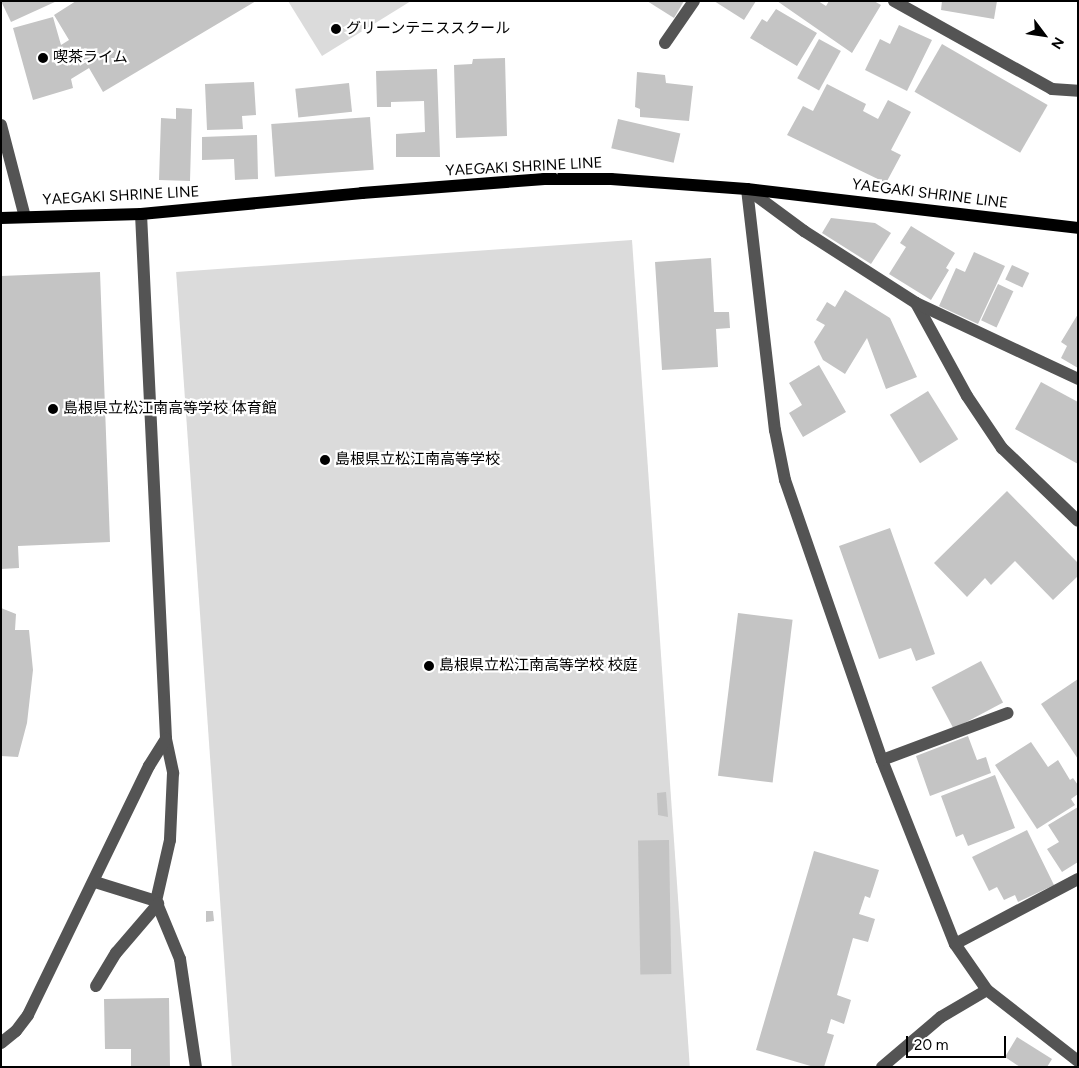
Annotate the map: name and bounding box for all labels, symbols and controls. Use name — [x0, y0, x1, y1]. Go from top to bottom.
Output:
north arrow — [1019, 10, 1069, 60]
place label: グリーンテニススクール — [346, 20, 511, 38]
marker: グリーンテニススクール — [330, 23, 342, 35]
text: N — [1047, 34, 1067, 52]
place label: 喫茶ライム — [53, 49, 128, 67]
marker: 喫茶ライム — [37, 52, 49, 64]
street label: YAEGAKI SHRINE LINE — [445, 154, 603, 180]
street label: YAEGAKI SHRINE LINE — [851, 176, 1009, 212]
street label: YAEGAKI SHRINE LINE — [42, 183, 200, 209]
place label: 島根県立松江南高等学校 体育館 — [63, 400, 277, 418]
marker: 島根県立松江南高等学校 体育館 — [47, 403, 59, 415]
place label: 島根県立松江南高等学校 — [335, 451, 500, 469]
marker: 島根県立松江南高等学校 — [319, 454, 331, 466]
place label: 島根県立松江南高等学校 校庭 — [439, 657, 638, 675]
marker: 島根県立松江南高等学校 校庭 — [423, 660, 435, 672]
scale bar — [909, 1026, 1009, 1058]
text: 20 m — [914, 1036, 948, 1054]

